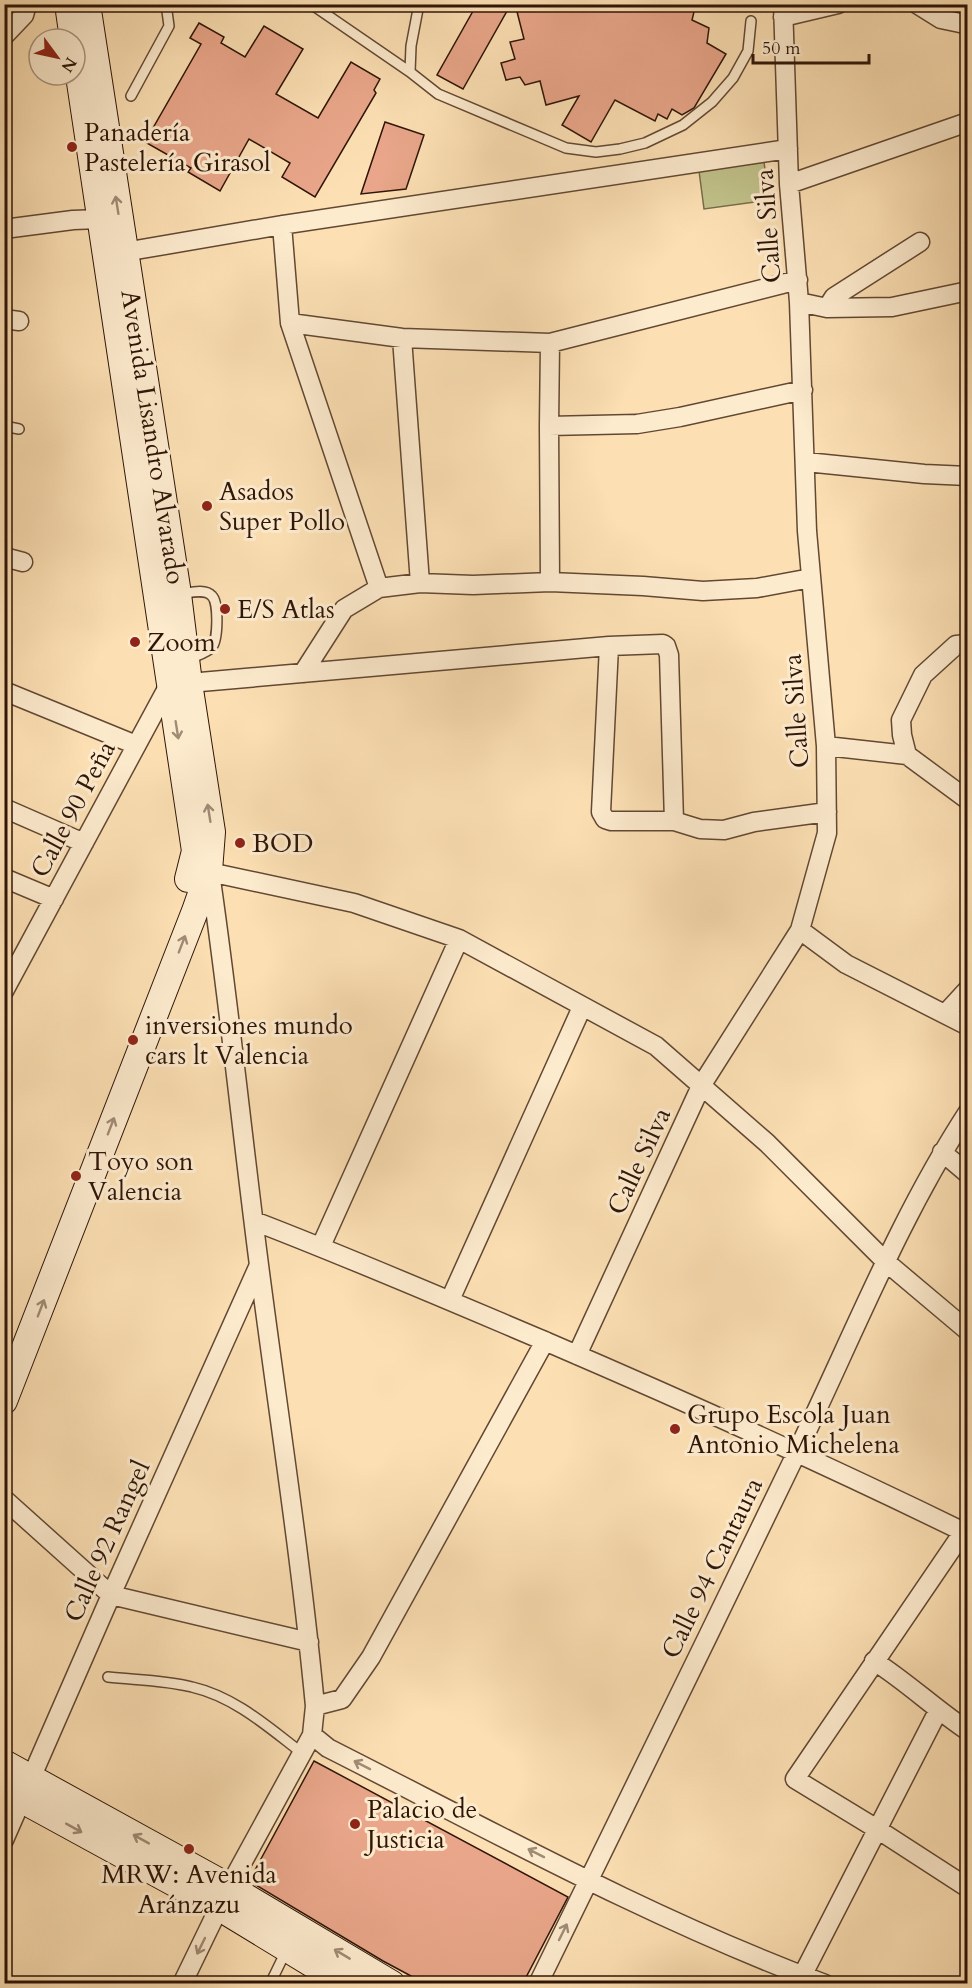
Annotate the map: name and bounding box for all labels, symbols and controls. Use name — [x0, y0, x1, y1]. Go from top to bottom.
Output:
north arrow — [27, 27, 87, 87]
scale bar — [753, 27, 868, 65]
text: 50 m — [762, 36, 801, 61]
text: N — [56, 53, 82, 77]
place label: Panadería Pastelería Girasol — [84, 115, 271, 180]
marker: Panadería Pastelería Girasol — [65, 140, 79, 154]
street label: Calle Silva — [747, 168, 789, 284]
one-way arrow — [112, 195, 123, 215]
street label: Avenida Lisandro Alvarado — [112, 287, 194, 587]
place label: Asados Super Pollo — [219, 474, 345, 539]
marker: Asados Super Pollo — [200, 499, 214, 513]
place label: E/S Atlas — [237, 592, 335, 627]
marker: E/S Atlas — [218, 602, 232, 616]
place label: Zoom — [147, 625, 216, 660]
marker: Zoom — [128, 635, 142, 649]
street label: Calle Silva — [775, 653, 817, 769]
one-way arrow — [171, 719, 182, 739]
street label: Calle 90 Peña — [22, 735, 124, 883]
one-way arrow — [203, 803, 214, 823]
place label: BOD — [252, 826, 313, 861]
marker: BOD — [233, 836, 247, 850]
one-way arrow — [177, 935, 188, 954]
place label: inversiones mundo cars lt Valencia — [145, 1008, 353, 1073]
marker: inversiones mundo cars lt Valencia — [126, 1033, 140, 1047]
street label: Calle Silva — [599, 1102, 679, 1220]
one-way arrow — [106, 1117, 117, 1136]
place label: Toyo son Valencia — [88, 1144, 194, 1209]
marker: Toyo son Valencia — [69, 1169, 83, 1183]
one-way arrow — [36, 1299, 47, 1317]
place label: Grupo Escola Juan Antonio Michelena — [687, 1397, 900, 1462]
marker: Grupo Escola Juan Antonio Michelena — [668, 1422, 682, 1436]
street label: Calle 92 Rangel — [56, 1454, 158, 1627]
street label: Calle 94 Cantaura — [653, 1472, 771, 1664]
one-way arrow — [354, 1759, 372, 1770]
place label: Palacio de Justicia — [363, 1792, 477, 1857]
marker: Palacio de Justicia — [348, 1817, 362, 1831]
one-way arrow — [65, 1822, 82, 1834]
one-way arrow — [133, 1833, 150, 1845]
marker: MRW: Avenida Aránzazu — [182, 1842, 196, 1856]
one-way arrow — [527, 1847, 545, 1859]
place label: MRW: Avenida Aránzazu — [101, 1857, 277, 1922]
one-way arrow — [558, 1923, 570, 1941]
one-way arrow — [195, 1936, 206, 1954]
one-way arrow — [334, 1948, 351, 1960]

